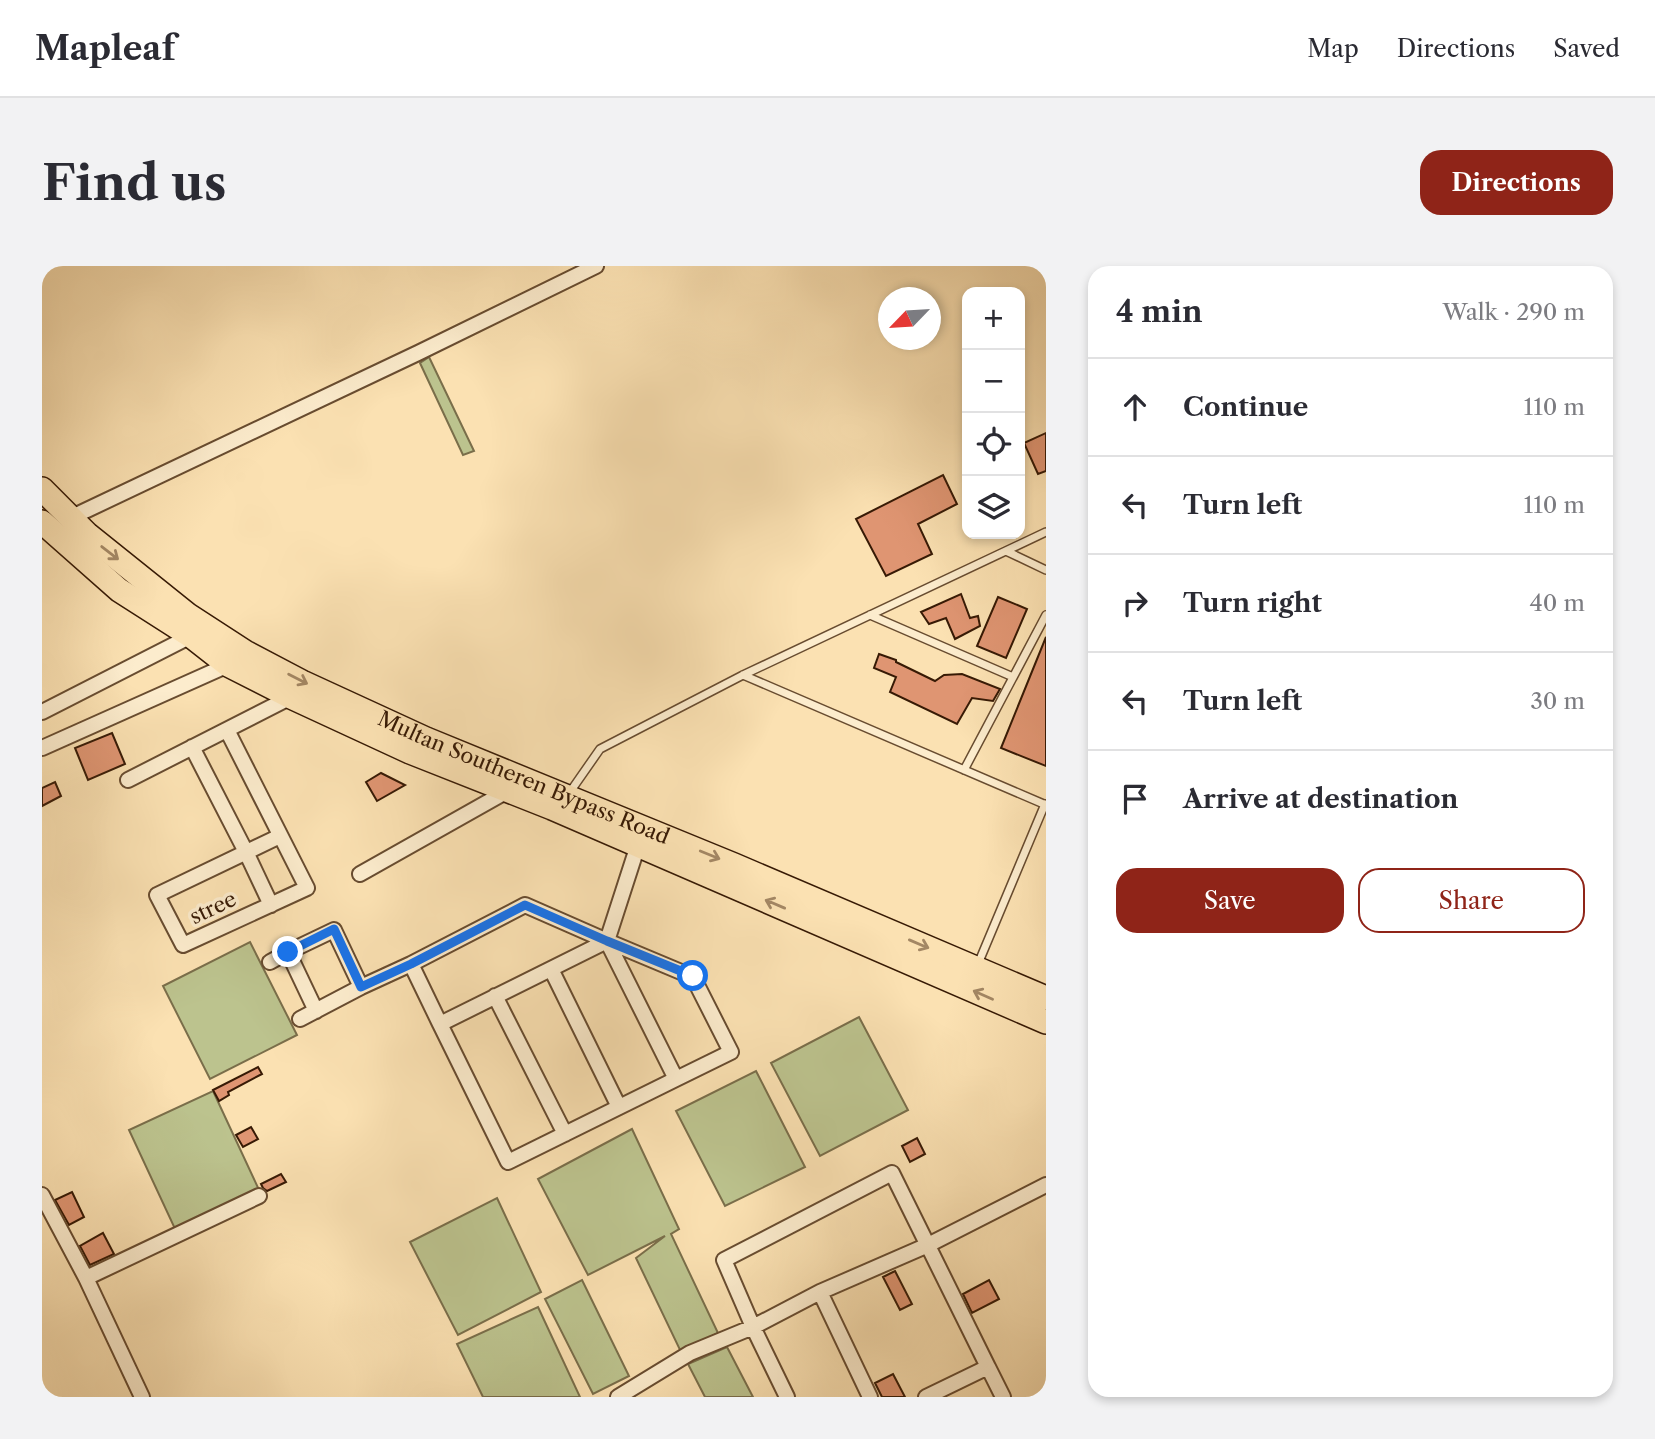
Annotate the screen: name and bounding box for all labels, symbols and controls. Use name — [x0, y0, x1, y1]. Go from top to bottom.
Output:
text: Mapleaf — [35, 28, 175, 69]
text: Map — [1307, 34, 1359, 63]
text: Directions — [1397, 34, 1515, 63]
text: Saved — [1553, 34, 1620, 63]
button: Directions — [1420, 150, 1613, 215]
text: Find us — [42, 152, 226, 213]
north arrow — [878, 287, 941, 350]
map controls — [962, 287, 1025, 539]
button: + — [962, 287, 1025, 350]
text: 4 min — [1116, 293, 1202, 330]
text: Walk · 290 m — [1443, 298, 1585, 326]
button: − — [962, 350, 1025, 413]
icon: ahead — [1116, 388, 1154, 426]
text: Continue — [1183, 391, 1308, 423]
text: 110 m — [1524, 393, 1585, 421]
button: locate — [962, 413, 1025, 476]
button: layers — [962, 476, 1025, 539]
icon: left — [1116, 486, 1154, 524]
text: Turn left — [1183, 489, 1302, 521]
text: 110 m — [1524, 491, 1585, 519]
one-way arrow — [100, 545, 118, 560]
icon: right — [1116, 584, 1154, 622]
text: Turn right — [1183, 587, 1322, 619]
text: 40 m — [1530, 589, 1585, 617]
one-way arrow — [287, 673, 308, 687]
icon: left — [1116, 682, 1154, 720]
text: Turn left — [1183, 685, 1302, 717]
text: 30 m — [1530, 687, 1585, 715]
street label: Multan Southeren Bypass Road — [374, 706, 673, 849]
icon: arrive — [1116, 780, 1154, 818]
text: Arrive at destination — [1183, 783, 1458, 815]
one-way arrow — [698, 849, 720, 862]
button: Save — [1116, 868, 1344, 933]
button: Share — [1358, 868, 1585, 933]
street label: stree — [186, 886, 240, 929]
one-way arrow — [765, 897, 786, 910]
route end — [272, 936, 303, 967]
one-way arrow — [908, 938, 929, 951]
route start — [677, 960, 708, 991]
one-way arrow — [973, 988, 995, 1001]

